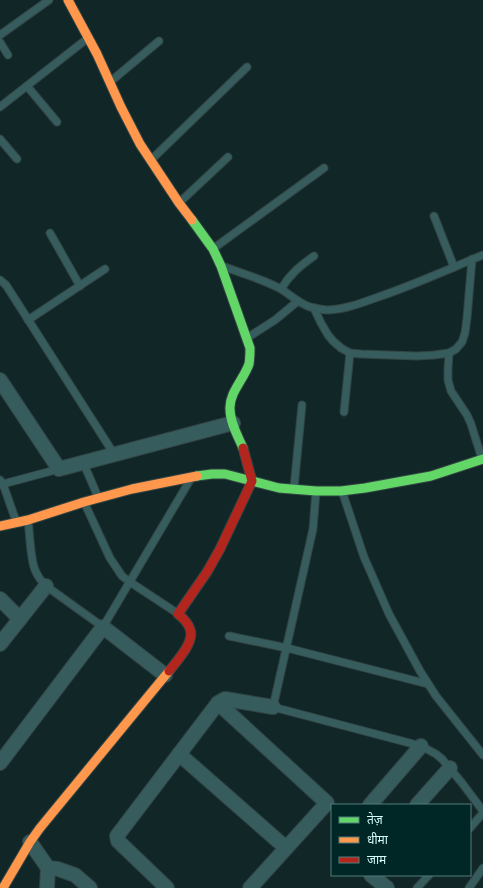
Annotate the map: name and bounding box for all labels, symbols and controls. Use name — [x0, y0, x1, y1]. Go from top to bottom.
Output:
legend — [331, 804, 471, 876]
text: तेज़ — [367, 812, 384, 827]
text: धीमा — [367, 832, 389, 847]
text: जाम — [367, 853, 387, 867]

